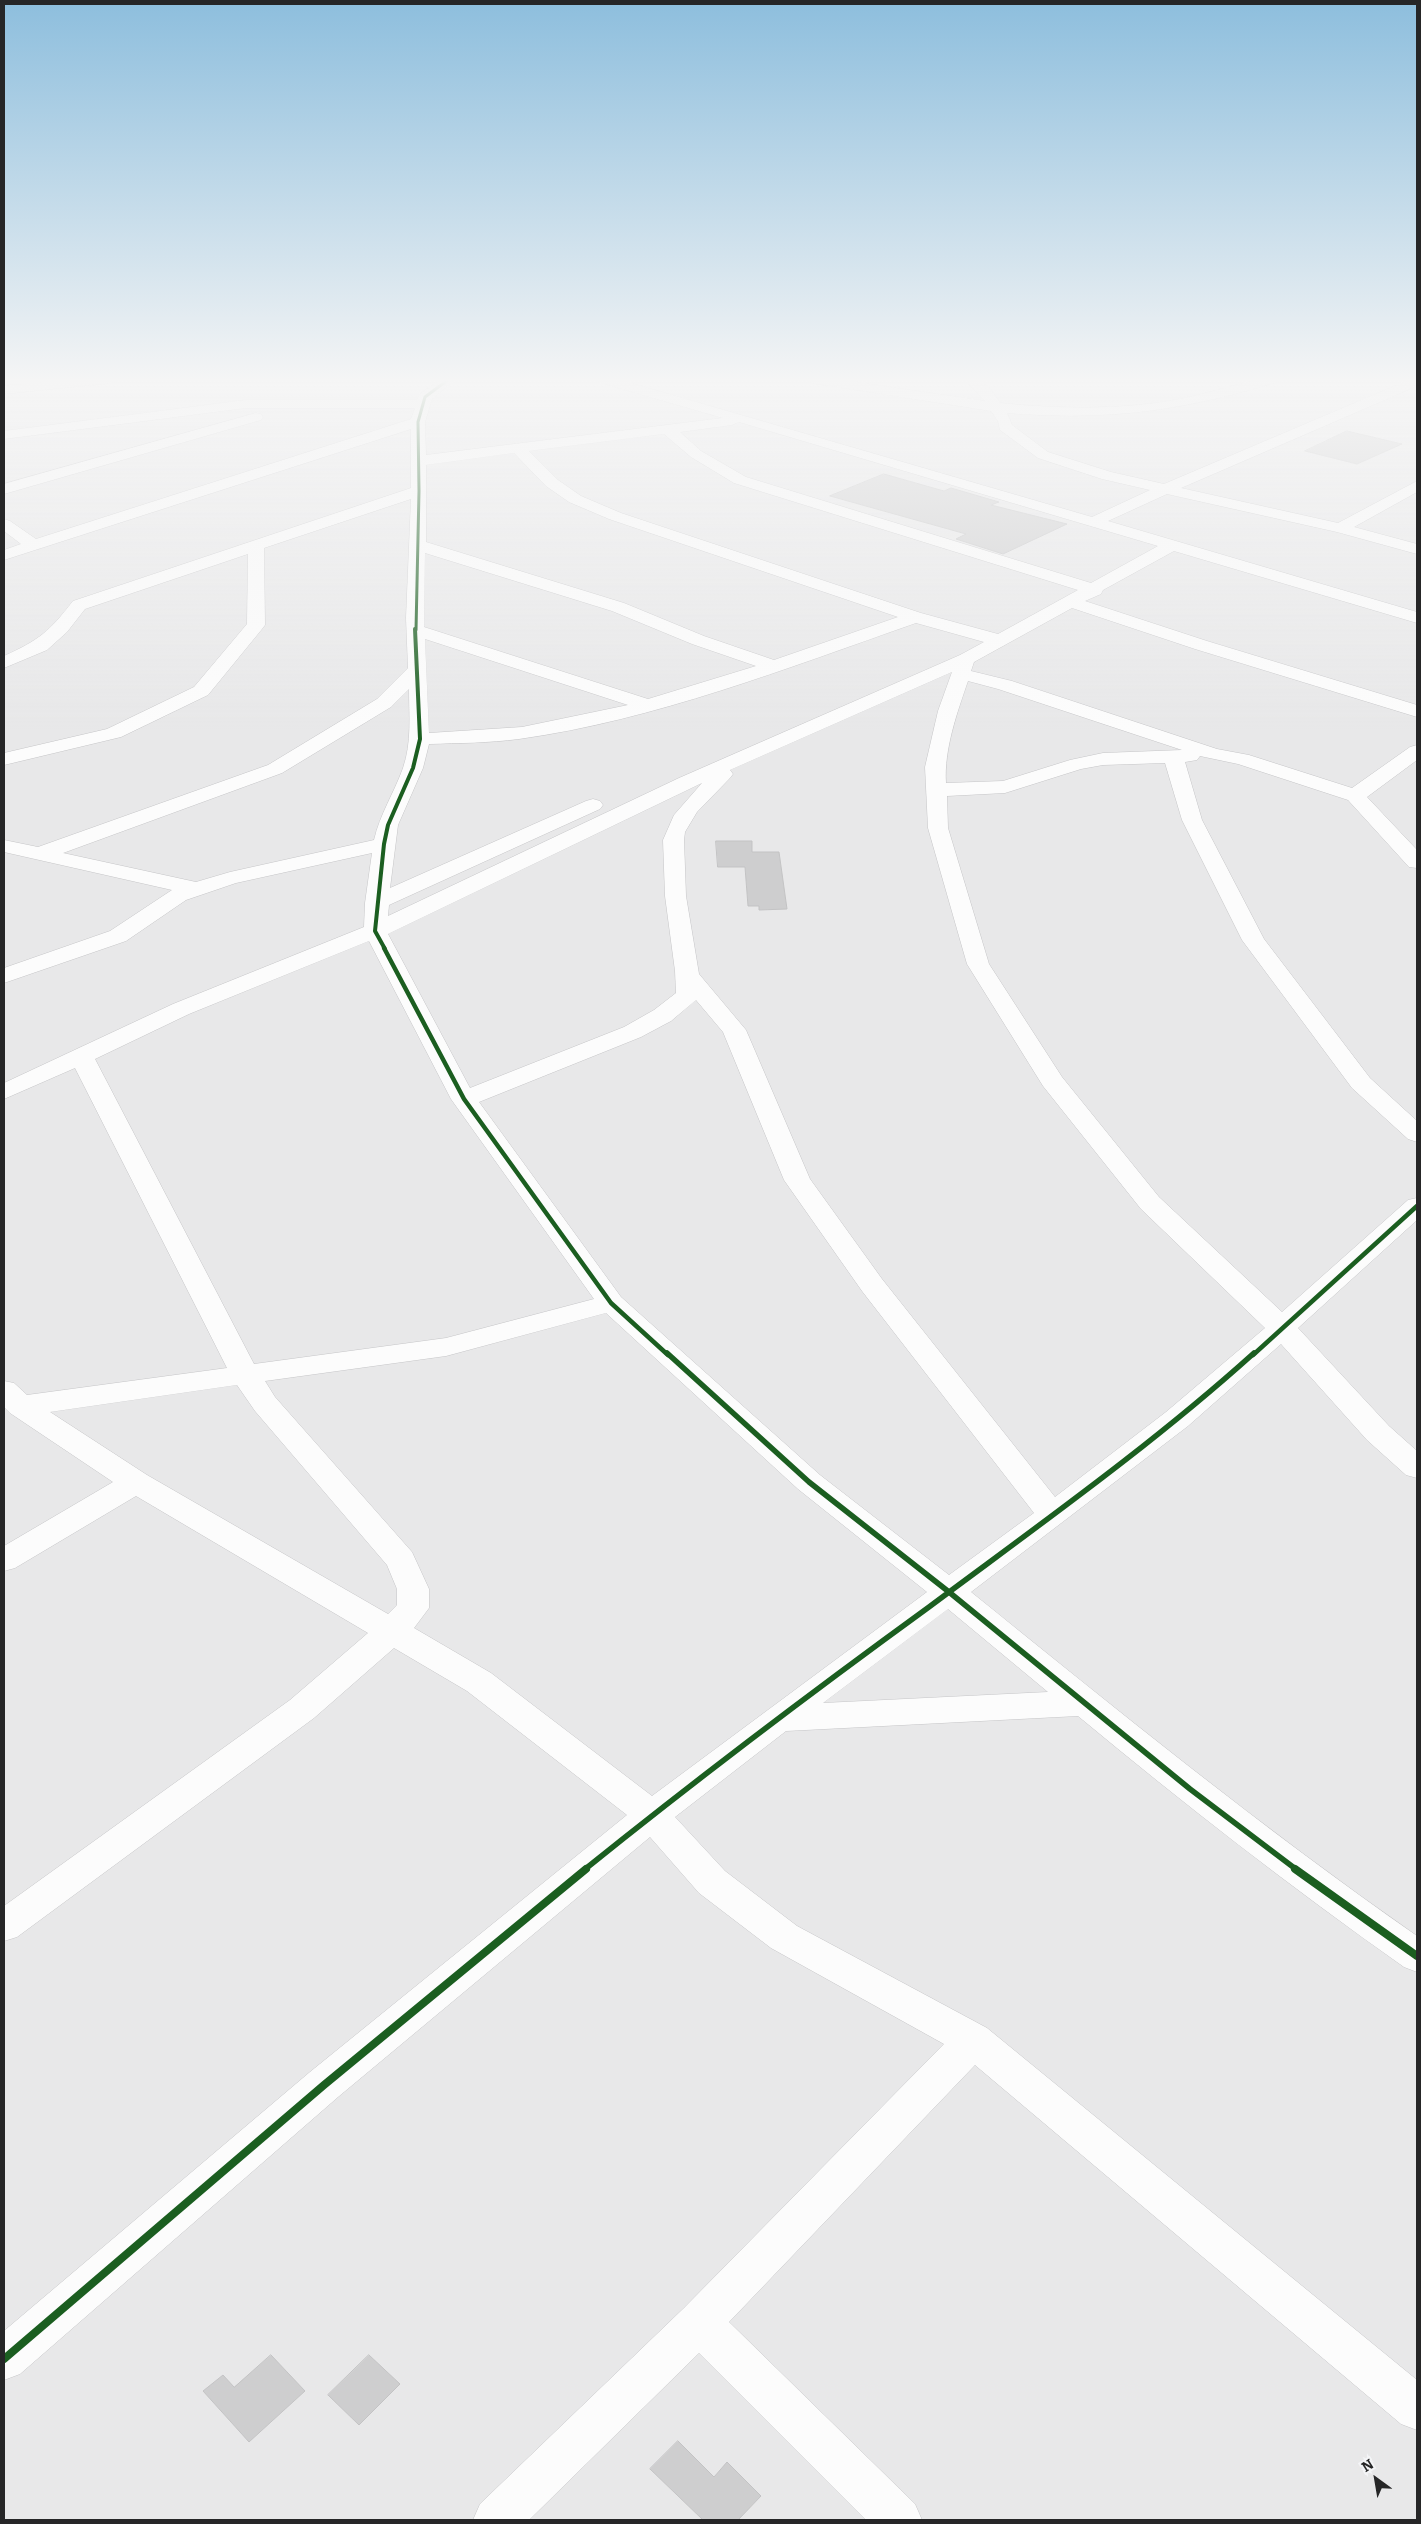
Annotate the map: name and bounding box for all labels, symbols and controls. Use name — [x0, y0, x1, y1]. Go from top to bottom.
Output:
north arrow — [1351, 2454, 1401, 2504]
text: N — [1359, 2456, 1377, 2476]

